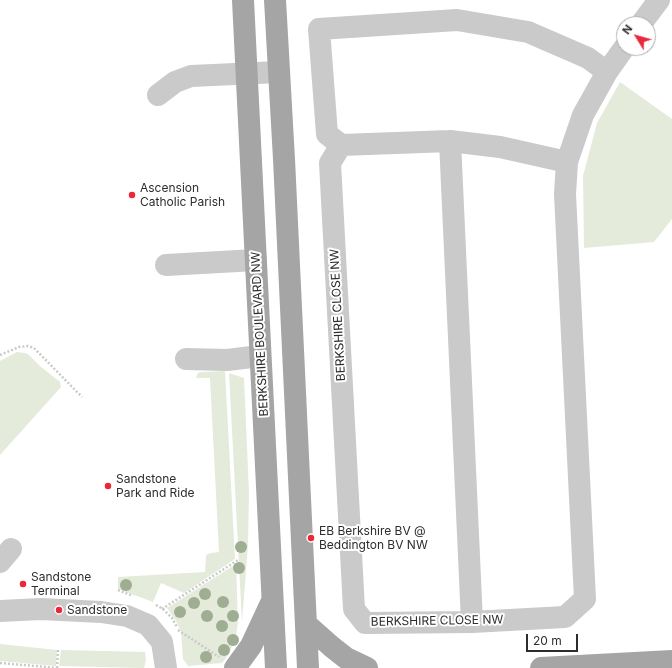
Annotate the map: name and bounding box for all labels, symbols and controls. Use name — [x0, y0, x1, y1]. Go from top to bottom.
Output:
north arrow — [616, 16, 656, 56]
text: N — [619, 22, 635, 37]
place label: Ascension Catholic Parish — [140, 181, 225, 209]
marker: Ascension Catholic Parish — [127, 190, 137, 200]
street label: BERKSHIRE CLOSE NW — [327, 249, 349, 381]
street label: BERKSHIRE BOULEVARD NW — [248, 251, 272, 417]
place label: Sandstone Park and Ride — [116, 472, 195, 500]
marker: Sandstone Park and Ride — [103, 481, 113, 491]
place label: EB Berkshire BV @ Beddington BV NW — [319, 524, 428, 552]
marker: EB Berkshire BV @ Beddington BV NW — [306, 533, 316, 543]
place label: Sandstone Terminal — [31, 570, 91, 598]
marker: Sandstone Terminal — [18, 579, 28, 589]
place label: Sandstone — [67, 603, 127, 617]
marker: Sandstone — [54, 605, 64, 615]
street label: BERKSHIRE CLOSE NW — [371, 613, 503, 629]
scale bar — [528, 626, 580, 652]
text: 20 m — [533, 633, 562, 648]

